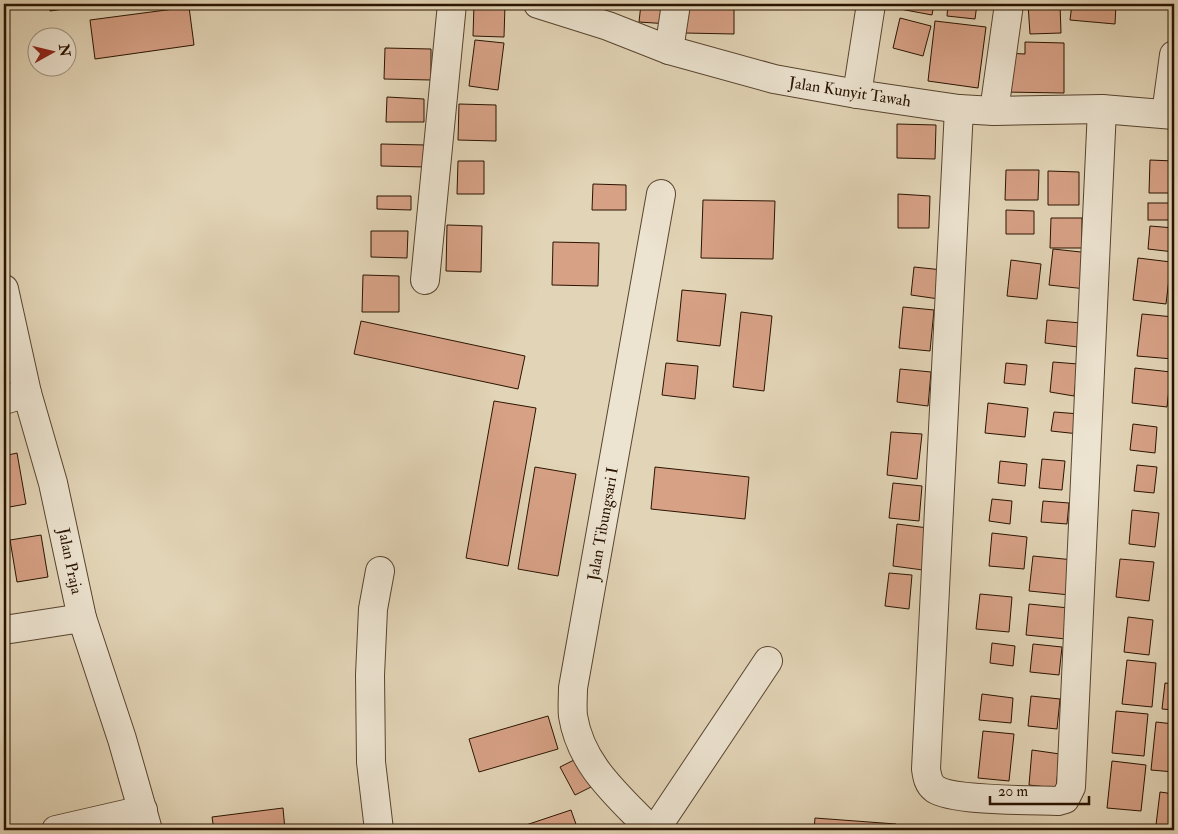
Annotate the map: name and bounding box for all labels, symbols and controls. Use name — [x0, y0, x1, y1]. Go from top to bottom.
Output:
north arrow — [28, 28, 78, 78]
text: N — [55, 42, 74, 58]
street label: Jalan Kunyit Tawah — [786, 72, 913, 113]
street label: Jalan Tibungsari I — [583, 466, 624, 584]
street label: Jalan Praja — [52, 525, 87, 596]
scale bar — [990, 774, 1089, 806]
text: 20 m — [998, 782, 1028, 801]

